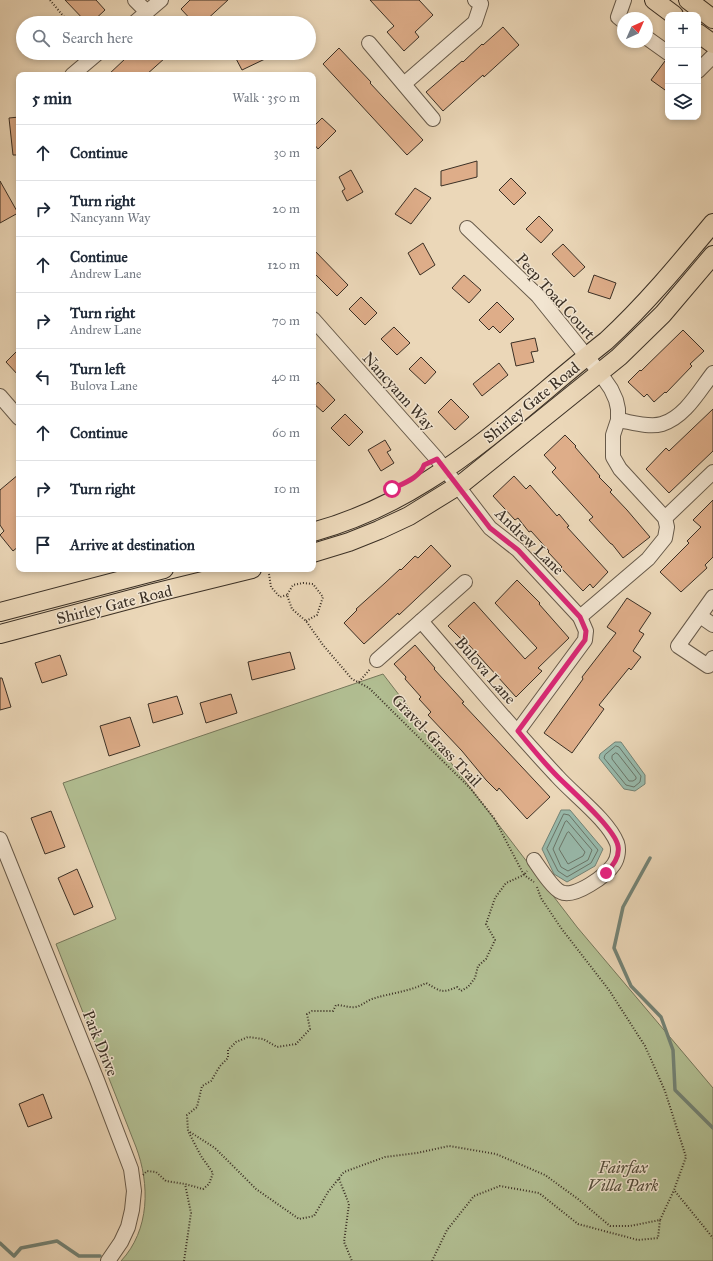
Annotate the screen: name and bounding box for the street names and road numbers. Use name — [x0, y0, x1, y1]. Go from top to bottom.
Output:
street label: Peep Toad Court — [512, 250, 599, 343]
street label: Nancyann Way — [359, 348, 439, 435]
street label: Shirley Gate Road — [479, 358, 583, 447]
street label: Andrew Lane — [491, 503, 568, 579]
street label: Shirley Gate Road — [54, 581, 174, 628]
street label: Bulova Lane — [451, 633, 520, 708]
street label: Gravel-Grass Trail — [388, 690, 486, 791]
street label: Park Drive — [79, 1007, 122, 1079]

